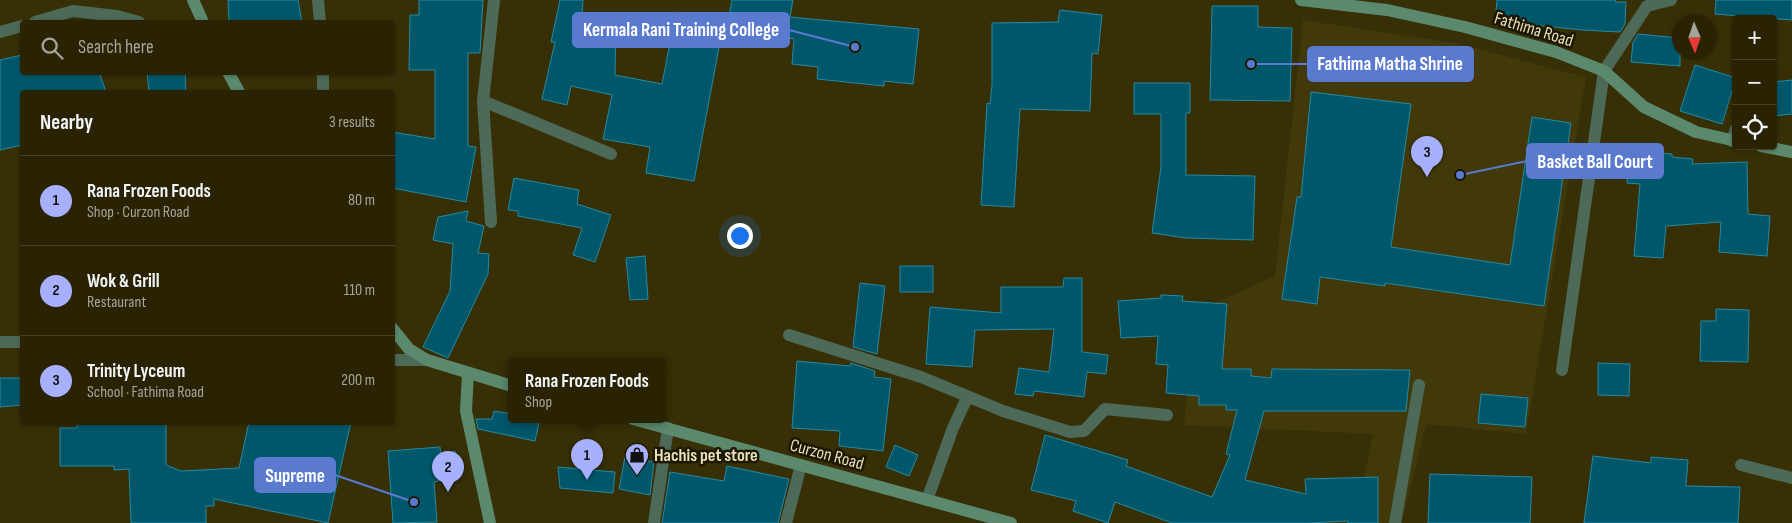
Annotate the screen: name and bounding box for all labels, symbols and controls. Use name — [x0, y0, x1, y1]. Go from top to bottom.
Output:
street label: Fathima Road — [1492, 8, 1576, 51]
callout: Kermala Rani Training College — [573, 13, 789, 47]
north arrow — [1672, 15, 1717, 60]
map controls — [1732, 15, 1777, 150]
button: + — [1732, 15, 1777, 60]
text: Kermala Rani Training College — [583, 19, 779, 42]
search box — [20, 20, 395, 75]
icon: search — [38, 34, 66, 62]
text: Search here — [78, 36, 154, 59]
callout: Fathima Matha Shrine — [1308, 47, 1473, 81]
text: Fathima Matha Shrine — [1317, 53, 1463, 76]
button: − — [1732, 60, 1777, 105]
button: locate — [1732, 105, 1777, 150]
text: Nearby — [40, 110, 93, 135]
text: 3 results — [329, 113, 375, 132]
pin: 3 — [1411, 136, 1443, 177]
callout: Basket Ball Court — [1527, 144, 1663, 178]
text: Basket Ball Court — [1537, 151, 1653, 174]
text: Rana Frozen Foods — [87, 180, 211, 203]
text: 1 — [53, 191, 59, 210]
text: 80 m — [348, 191, 375, 210]
text: Shop · Curzon Road — [87, 203, 189, 222]
your location — [727, 223, 753, 249]
text: Wok & Grill — [87, 270, 160, 293]
text: 2 — [52, 281, 60, 300]
text: 110 m — [344, 281, 375, 300]
text: Restaurant — [87, 293, 146, 312]
popup — [508, 358, 666, 423]
text: Trinity Lyceum — [87, 360, 185, 383]
text: Rana Frozen Foods — [525, 370, 649, 393]
text: 3 — [52, 371, 60, 390]
text: 200 m — [341, 371, 375, 390]
text: School · Fathima Road — [87, 383, 204, 402]
text: Shop — [525, 393, 552, 412]
street label: Curzon Road — [788, 435, 866, 474]
pin: 1 — [571, 439, 603, 480]
shop icon: Hachis pet store — [624, 442, 650, 476]
place label: Hachis pet store — [654, 445, 758, 466]
pin: 2 — [432, 451, 464, 492]
callout: Supreme — [255, 458, 335, 492]
text: Supreme — [265, 465, 325, 488]

